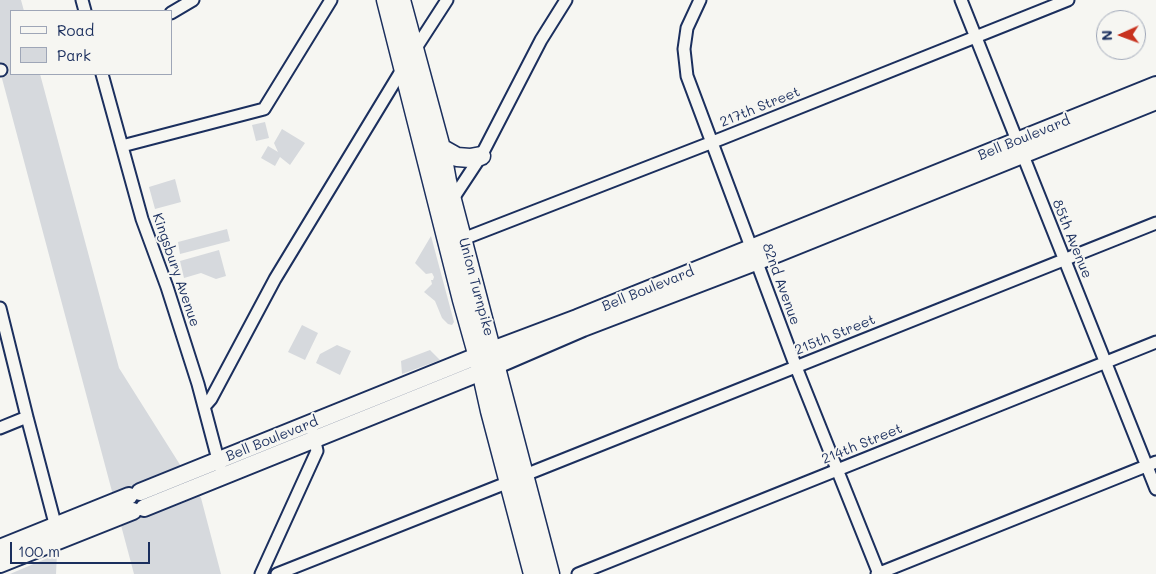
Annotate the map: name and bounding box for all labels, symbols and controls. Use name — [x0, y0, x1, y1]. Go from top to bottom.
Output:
legend — [10, 10, 172, 75]
north arrow — [1096, 10, 1146, 60]
text: Road — [57, 20, 94, 40]
text: N — [1097, 30, 1116, 41]
text: Park — [57, 45, 91, 65]
street label: 217th Street — [717, 83, 803, 131]
street label: Bell Boulevard — [976, 112, 1072, 164]
street label: 85th Avenue — [1049, 197, 1095, 281]
street label: Kingsbury Avenue — [149, 211, 203, 329]
street label: Union Turnpike — [455, 236, 497, 338]
street label: 82nd Avenue — [758, 241, 804, 327]
street label: Bell Boulevard — [600, 263, 696, 315]
street label: 215th Street — [792, 311, 878, 359]
street label: Bell Boulevard — [224, 413, 320, 465]
street label: 214th Street — [819, 420, 905, 468]
scale bar — [12, 532, 152, 564]
text: 100 m — [18, 541, 60, 561]

